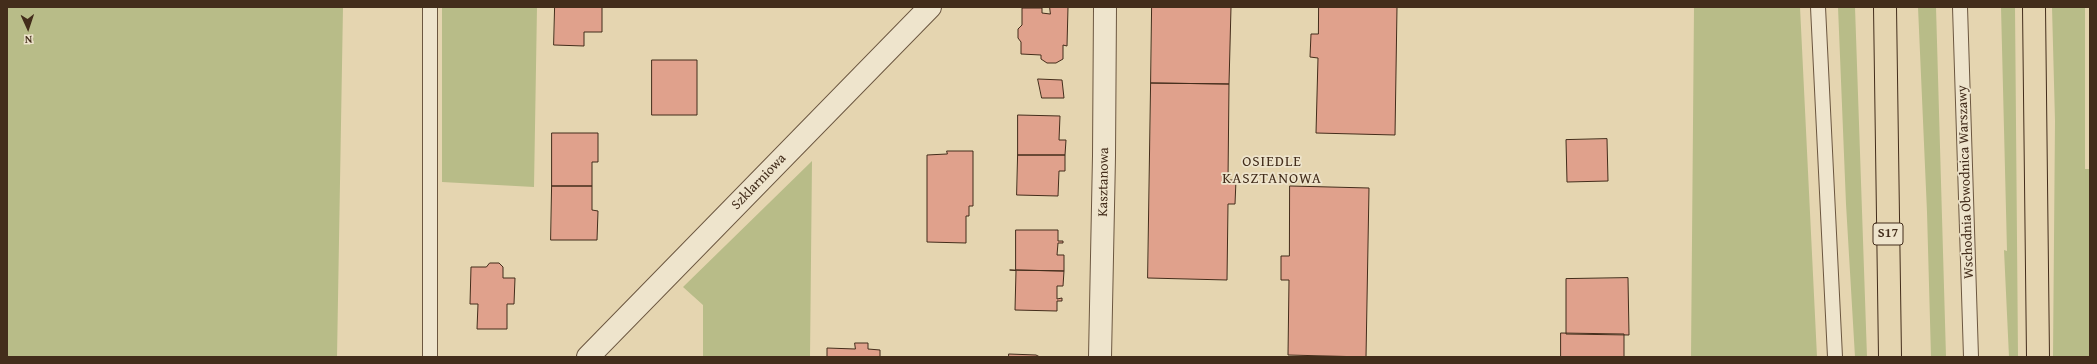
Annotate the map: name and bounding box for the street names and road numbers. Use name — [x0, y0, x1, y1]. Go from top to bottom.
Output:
street label: Wschodnia Obwodnica Warszawy — [1954, 85, 1978, 279]
street label: Kasztanowa — [1095, 147, 1113, 217]
street label: Szklarniowa — [728, 150, 790, 214]
road number: S17 — [1873, 223, 1903, 245]

